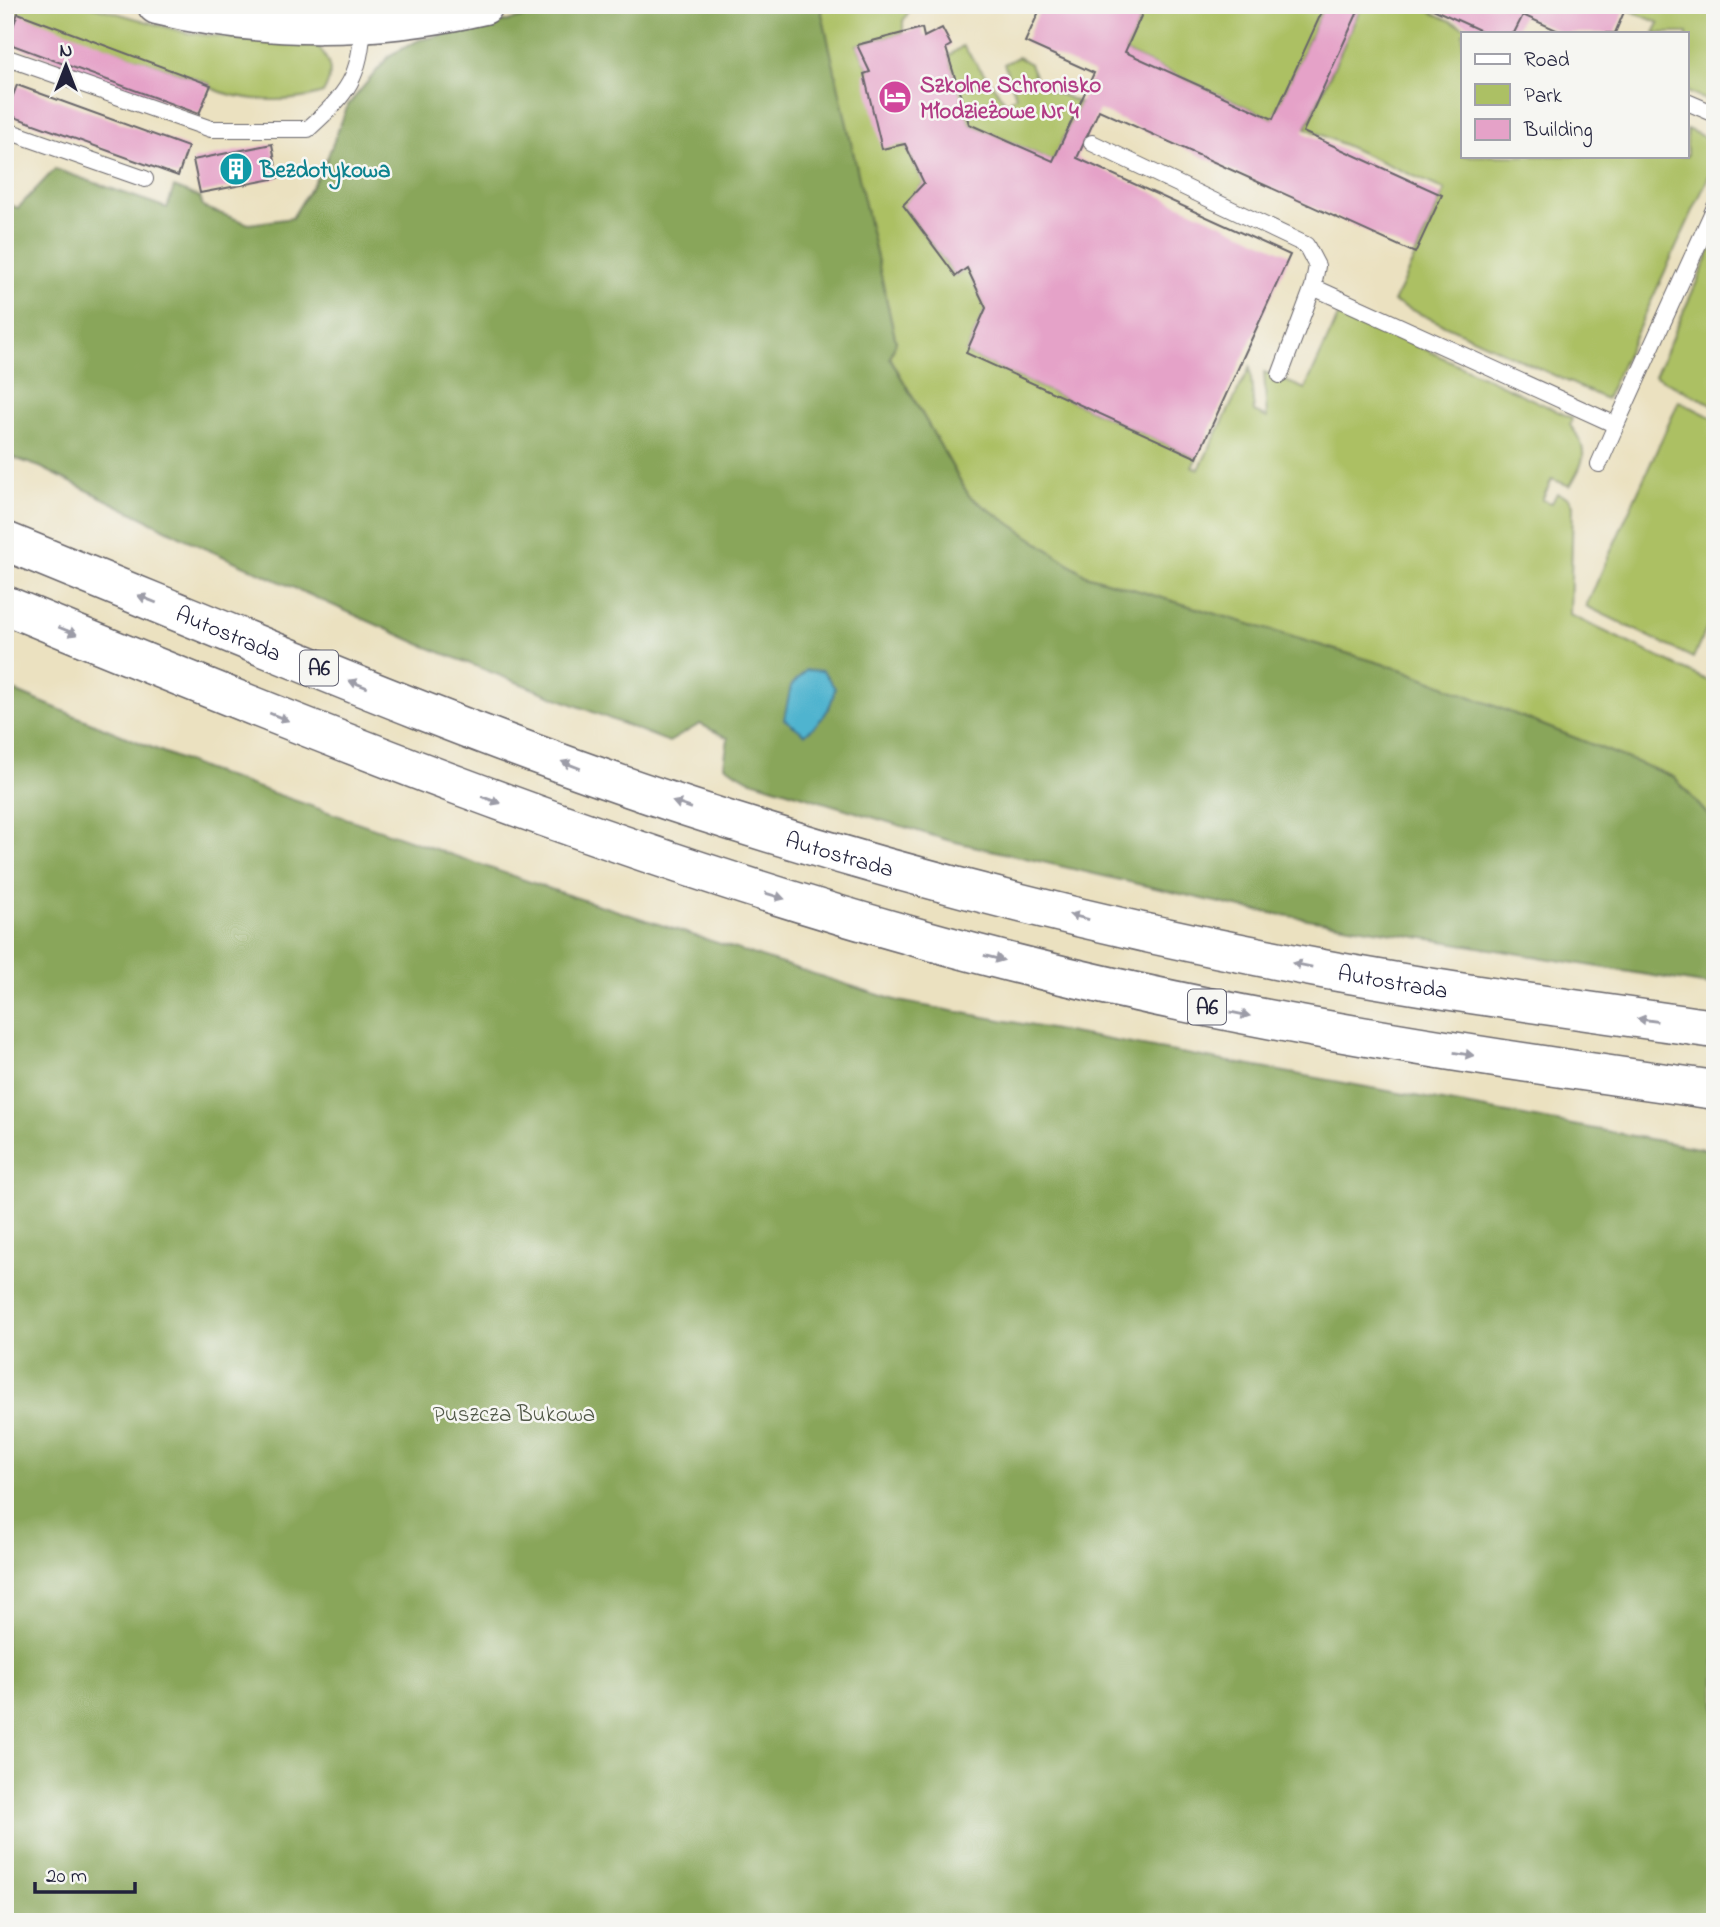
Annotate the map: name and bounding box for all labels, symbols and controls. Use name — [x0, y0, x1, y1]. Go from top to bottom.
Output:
north arrow — [32, 32, 102, 102]
legend — [1461, 32, 1688, 158]
text: N — [60, 38, 73, 65]
text: Road — [1524, 46, 1570, 76]
place label: Szkolne Schronisko Młodzieżowe Nr 4 — [920, 70, 1101, 129]
hotel icon: Szkolne Schronisko Młodzieżowe Nr 4 — [876, 78, 914, 116]
text: Park — [1524, 82, 1563, 112]
text: Building — [1523, 116, 1593, 148]
building icon: Bezdotykowa — [217, 150, 255, 188]
place label: Bezdotykowa — [259, 155, 390, 190]
one-way arrow — [137, 593, 158, 604]
street label: Autostrada — [170, 599, 286, 672]
one-way arrow — [58, 626, 79, 637]
road number: A6 — [300, 650, 338, 686]
one-way arrow — [347, 679, 368, 690]
one-way arrow — [269, 712, 290, 723]
one-way arrow — [560, 760, 581, 771]
one-way arrow — [480, 795, 501, 806]
one-way arrow — [671, 799, 692, 810]
street label: Autostrada — [781, 825, 897, 888]
one-way arrow — [765, 892, 786, 902]
one-way arrow — [1068, 911, 1090, 922]
one-way arrow — [983, 953, 1005, 964]
street label: Autostrada — [1335, 958, 1450, 1009]
one-way arrow — [1291, 959, 1313, 970]
road number: A6 — [1188, 990, 1226, 1024]
one-way arrow — [1229, 1008, 1251, 1019]
one-way arrow — [1636, 1014, 1658, 1025]
one-way arrow — [1453, 1049, 1475, 1060]
park label: Puszcza Bukowa — [433, 1399, 595, 1432]
scale bar — [35, 1850, 135, 1894]
text: 20 m — [46, 1862, 87, 1892]

